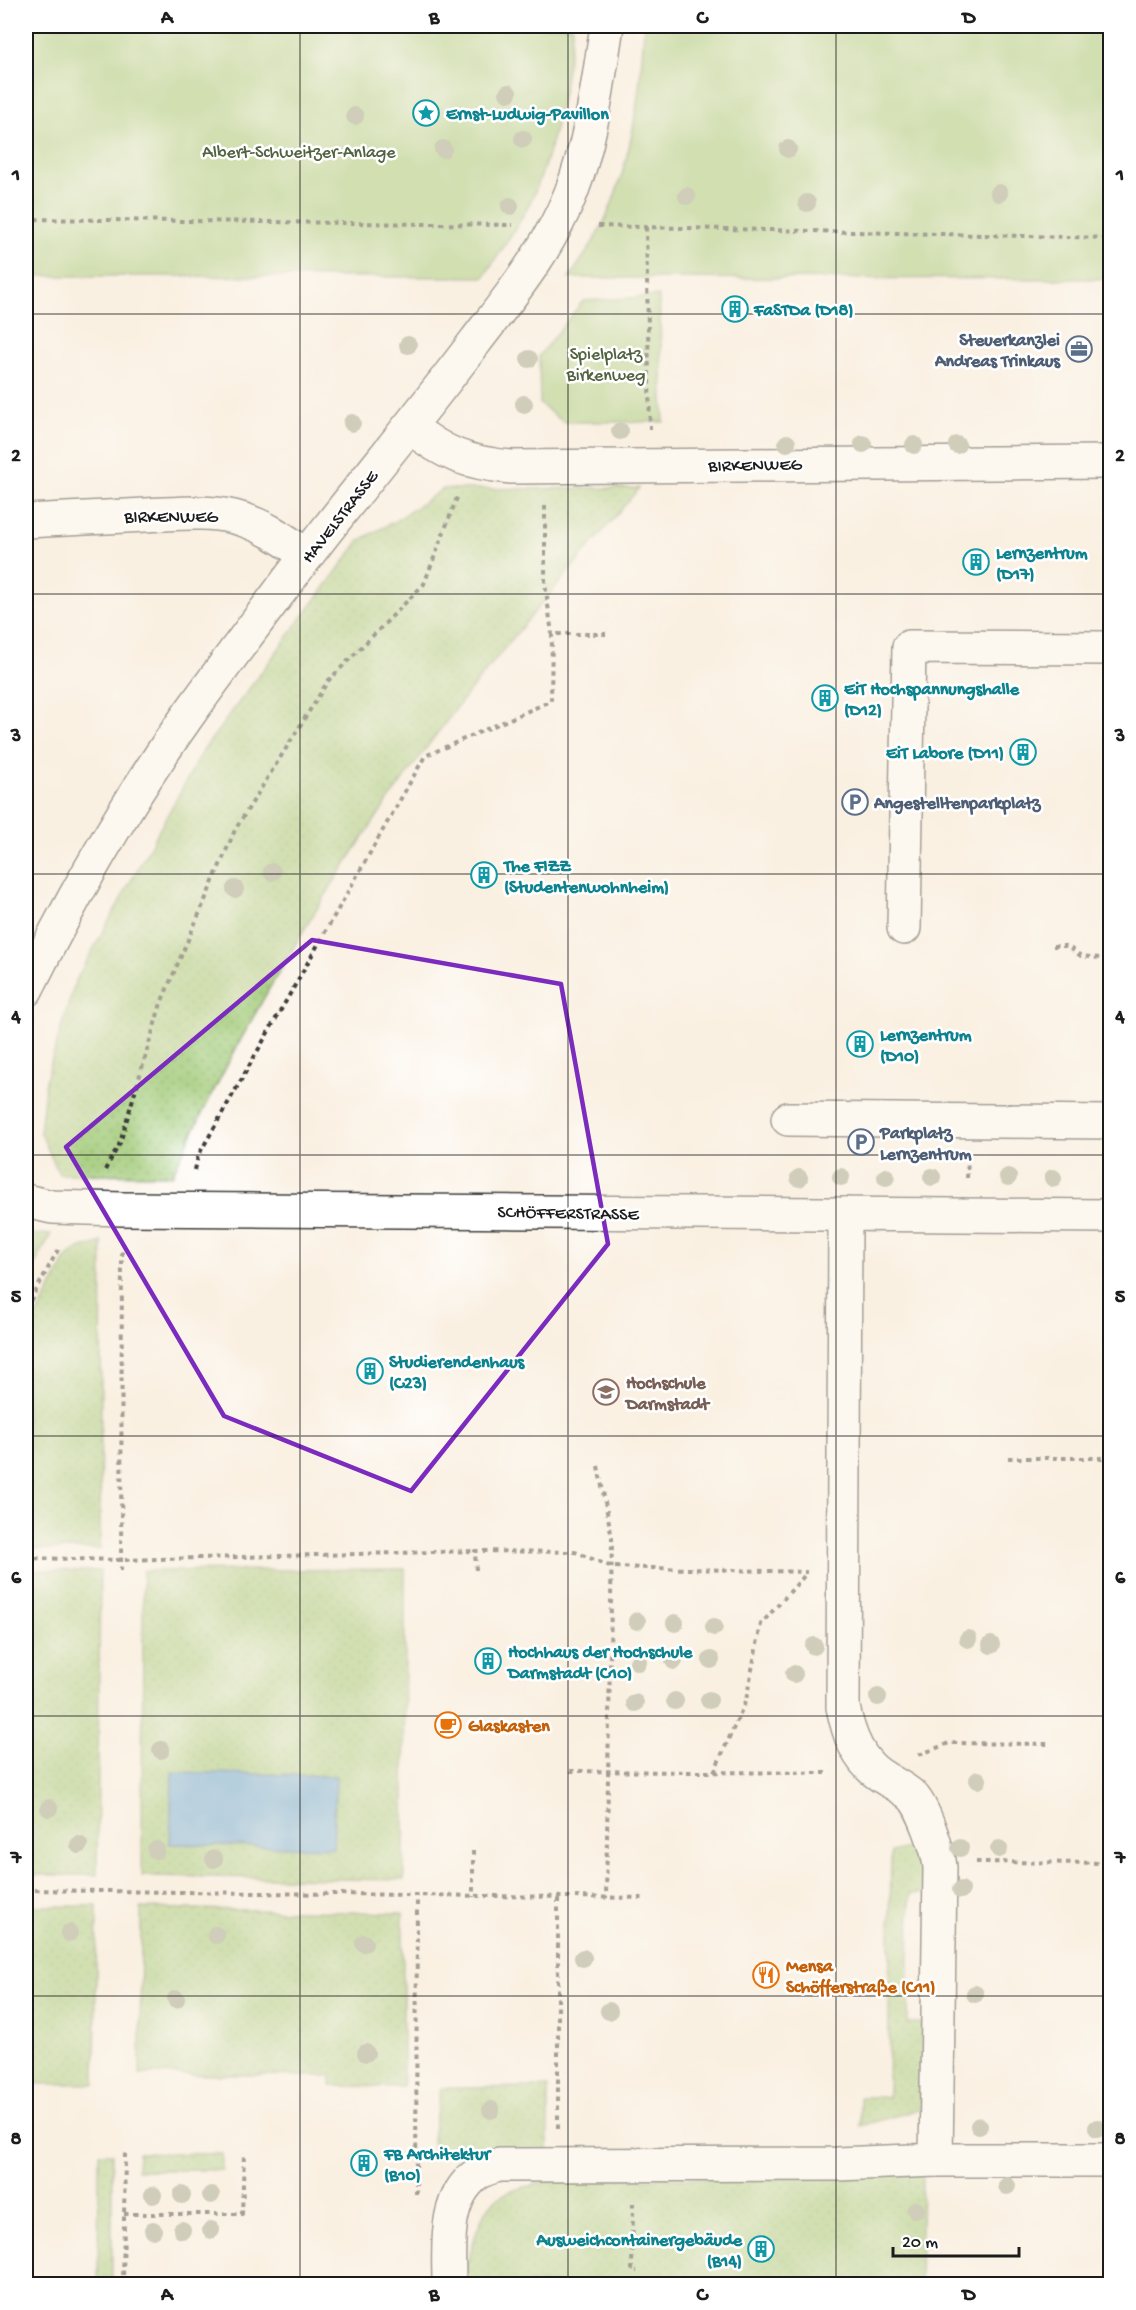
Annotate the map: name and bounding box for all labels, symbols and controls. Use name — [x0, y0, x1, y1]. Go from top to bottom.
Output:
text: A — [160, 8, 175, 31]
text: B — [428, 8, 440, 31]
text: C — [696, 8, 710, 31]
text: D — [960, 8, 976, 31]
place icon: Ernst-Ludwig-Pavillon — [411, 98, 441, 128]
place label: Ernst-Ludwig-Pavillon — [446, 105, 609, 126]
park label: Albert-Schweitzer-Anlage — [202, 143, 396, 164]
text: 1 — [11, 165, 20, 188]
text: 1 — [1115, 165, 1124, 188]
building icon: FaSTDa (D18) — [720, 294, 750, 324]
place label: FaSTDa (D18) — [753, 301, 854, 322]
place label: Steuerkanzlei Andreas Trinkaus — [934, 331, 1061, 373]
office icon: Steuerkanzlei Andreas Trinkaus — [1064, 334, 1094, 364]
park label: Spielplatz Birkenweg — [566, 345, 645, 387]
text: 2 — [11, 446, 21, 469]
text: 2 — [1115, 446, 1125, 469]
street label: BIRKENWEG — [707, 455, 803, 478]
street label: HAVELSTRASSE — [298, 466, 384, 568]
street label: BIRKENWEG — [123, 508, 218, 529]
place label: Lernzentrum (D17) — [996, 544, 1088, 586]
building icon: Lernzentrum (D17) — [961, 547, 991, 577]
place label: EiT Hochspannungshalle (D12) — [844, 680, 1020, 722]
building icon: EiT Hochspannungshalle (D12) — [810, 683, 840, 713]
text: 3 — [10, 726, 21, 749]
text: 3 — [1114, 726, 1125, 749]
building icon: EiT Labore (D11) — [1008, 737, 1038, 767]
place label: EiT Labore (D11) — [886, 744, 1004, 765]
parking icon: Angestelltenparkplatz — [840, 787, 870, 817]
place label: Angestelltenparkplatz — [873, 794, 1041, 815]
place label: The FIZZ (Studentenwohnheim) — [502, 857, 669, 899]
building icon: The FIZZ (Studentenwohnheim) — [469, 860, 499, 890]
text: 4 — [10, 1007, 21, 1030]
text: 4 — [1114, 1007, 1125, 1030]
place label: Lernzentrum (D10) — [880, 1026, 972, 1068]
building icon: Lernzentrum (D10) — [845, 1029, 875, 1059]
place label: Parkplatz Lernzentrum — [879, 1124, 972, 1166]
parking icon: Parkplatz Lernzentrum — [846, 1127, 876, 1157]
street label: SCHÖFFERSTRASSE — [497, 1203, 640, 1226]
text: 5 — [11, 1287, 22, 1310]
text: 5 — [1115, 1287, 1126, 1310]
place label: Studierendenhaus (C23) — [389, 1353, 526, 1395]
building icon: Studierendenhaus (C23) — [355, 1356, 385, 1386]
place label: Hochschule Darmstadt — [624, 1374, 710, 1416]
school or university icon: Hochschule Darmstadt — [591, 1377, 621, 1407]
text: 6 — [11, 1568, 22, 1591]
text: 6 — [1115, 1568, 1126, 1591]
place label: Hochhaus der Hochschule Darmstadt (C10) — [506, 1643, 693, 1685]
building icon: Hochhaus der Hochschule Darmstadt (C10) — [473, 1646, 503, 1676]
cafe icon: Glaskasten — [433, 1710, 463, 1740]
place label: Glaskasten — [468, 1717, 550, 1738]
text: 7 — [10, 1848, 23, 1871]
text: 7 — [1114, 1848, 1127, 1871]
place label: Mensa Schöfferstraße (C11) — [786, 1957, 935, 1999]
restaurant icon: Mensa Schöfferstraße (C11) — [751, 1960, 781, 1990]
text: 8 — [11, 2129, 22, 2152]
text: 8 — [1115, 2129, 1126, 2152]
place label: FB Architektur (B10) — [383, 2145, 493, 2187]
building icon: FB Architektur (B10) — [349, 2148, 379, 2178]
scale bar — [893, 2220, 1019, 2258]
place label: Ausweichcontainergebäude (B14) — [536, 2231, 743, 2273]
text: 20 m — [902, 2233, 938, 2254]
building icon: Ausweichcontainergebäude (B14) — [746, 2234, 776, 2264]
text: A — [160, 2285, 175, 2308]
text: B — [428, 2285, 440, 2308]
text: C — [696, 2285, 710, 2308]
text: D — [960, 2285, 976, 2308]

